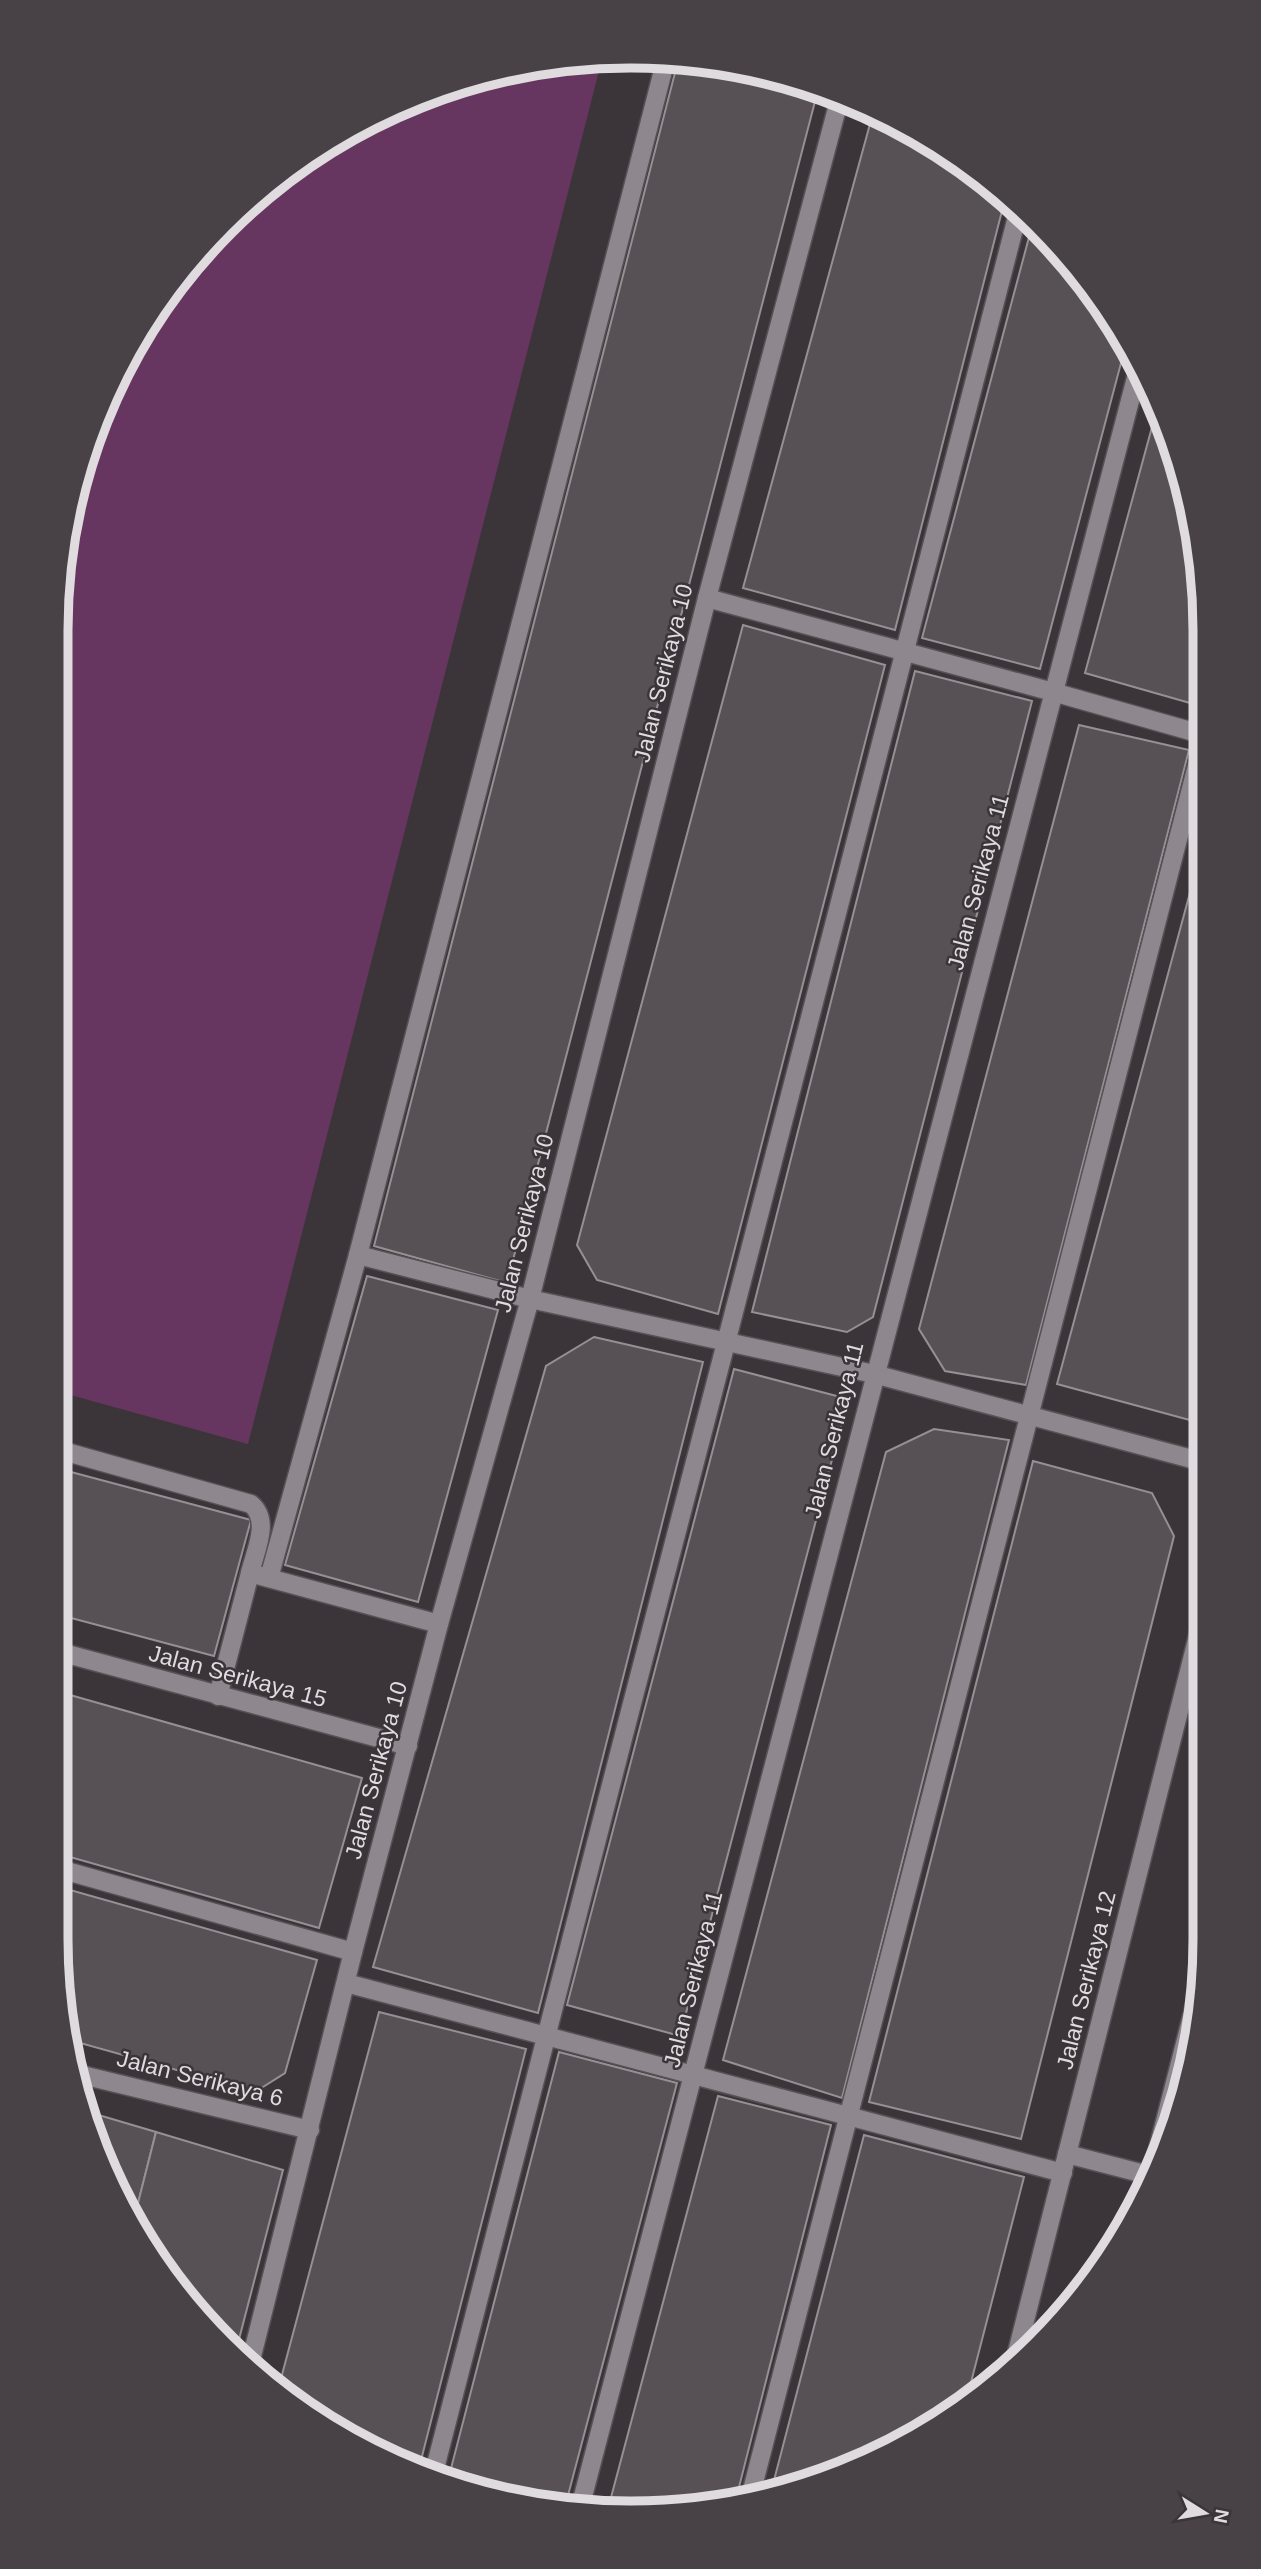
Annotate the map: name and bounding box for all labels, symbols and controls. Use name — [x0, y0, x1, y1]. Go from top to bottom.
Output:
street label: Jalan Serikaya 10 — [628, 581, 698, 765]
street label: Jalan Serikaya 11 — [942, 791, 1014, 973]
street label: Jalan Serikaya 10 — [489, 1131, 559, 1315]
street label: Jalan Serikaya 11 — [799, 1339, 869, 1521]
street label: Jalan Serikaya 15 — [146, 1640, 330, 1712]
street label: Jalan Serikaya 10 — [340, 1678, 412, 1862]
street label: Jalan Serikaya 11 — [658, 1888, 728, 2070]
street label: Jalan Serikaya 12 — [1051, 1888, 1121, 2072]
street label: Jalan Serikaya 6 — [114, 2045, 286, 2111]
north arrow — [1170, 2478, 1240, 2548]
text: N — [1210, 2507, 1233, 2525]

